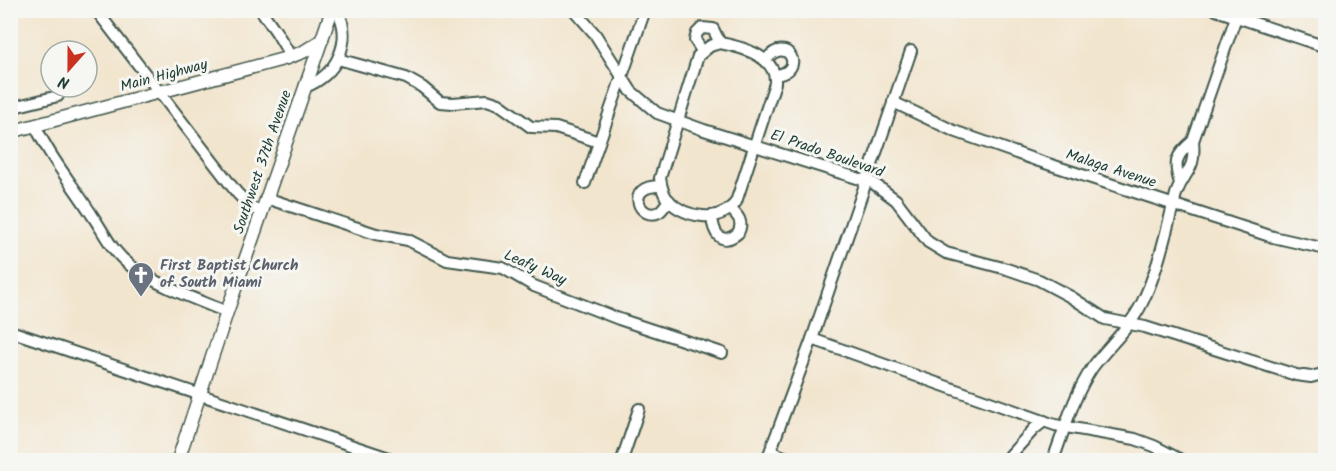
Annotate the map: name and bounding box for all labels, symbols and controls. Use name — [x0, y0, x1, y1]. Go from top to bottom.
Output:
north arrow — [39, 39, 99, 99]
street label: Main Highway — [118, 53, 211, 99]
text: N — [55, 68, 73, 95]
street label: Southwest 37th Avenue — [227, 87, 299, 237]
street label: El Prado Boulevard — [767, 123, 888, 185]
street label: Malaga Avenue — [1063, 143, 1160, 195]
street label: Leafy Way — [500, 244, 571, 293]
place label: First Baptist Church of South Miami — [160, 254, 299, 295]
church icon: First Baptist Church of South Miami — [126, 260, 156, 298]

